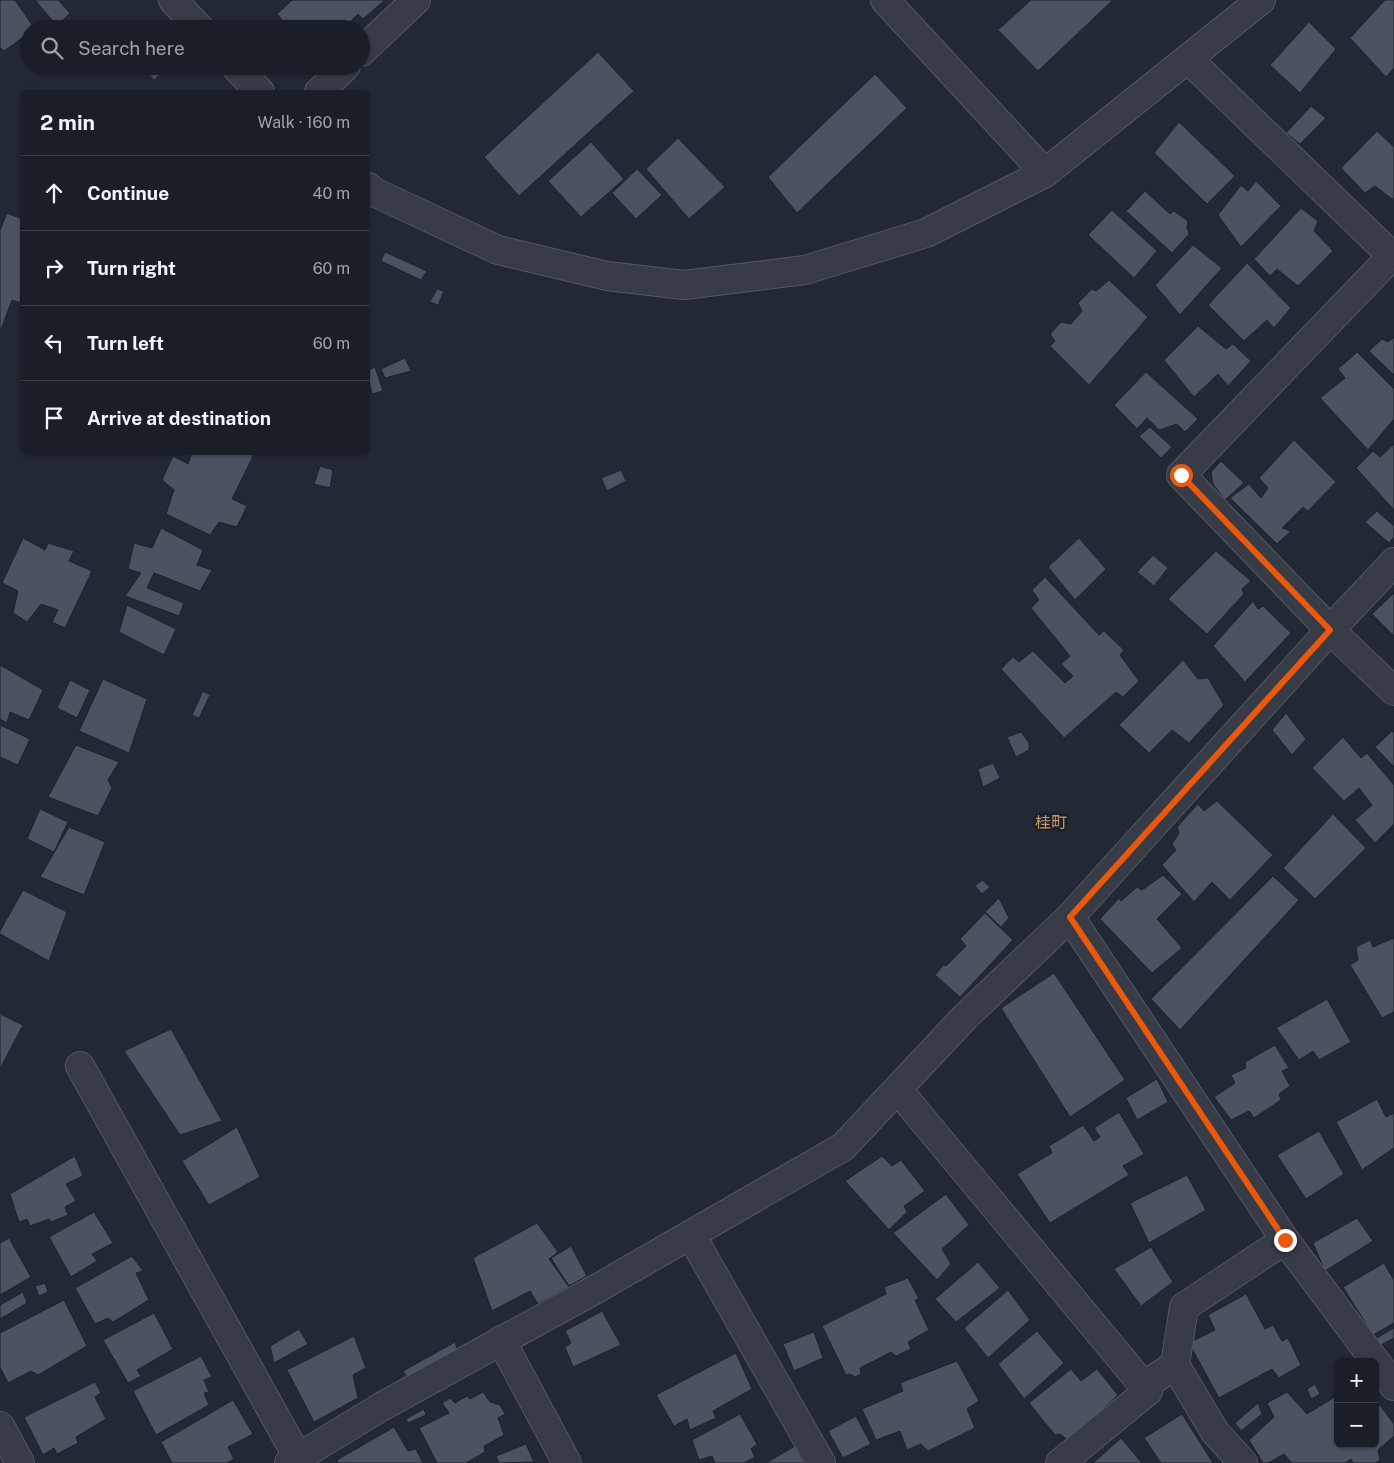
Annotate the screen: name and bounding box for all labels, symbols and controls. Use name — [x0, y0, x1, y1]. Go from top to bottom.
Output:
search box — [20, 20, 370, 75]
icon: search — [38, 34, 66, 62]
text: Search here — [78, 37, 185, 59]
text: 2 min — [40, 110, 95, 135]
text: Walk · 160 m — [258, 113, 350, 132]
icon: ahead — [40, 179, 68, 207]
text: Continue — [87, 182, 169, 204]
text: 40 m — [312, 184, 350, 203]
icon: right — [40, 254, 68, 282]
text: Turn right — [87, 257, 176, 279]
text: 60 m — [313, 259, 350, 278]
icon: left — [40, 329, 68, 357]
text: Turn left — [87, 332, 164, 354]
text: 60 m — [313, 334, 350, 353]
icon: arrive — [40, 404, 68, 432]
text: Arrive at destination — [87, 407, 271, 429]
route start — [1170, 464, 1193, 487]
district label: 桂町 — [1035, 813, 1067, 832]
route end — [1274, 1229, 1297, 1252]
map controls — [1334, 1358, 1379, 1448]
button: + — [1334, 1358, 1379, 1403]
button: − — [1334, 1403, 1379, 1448]

